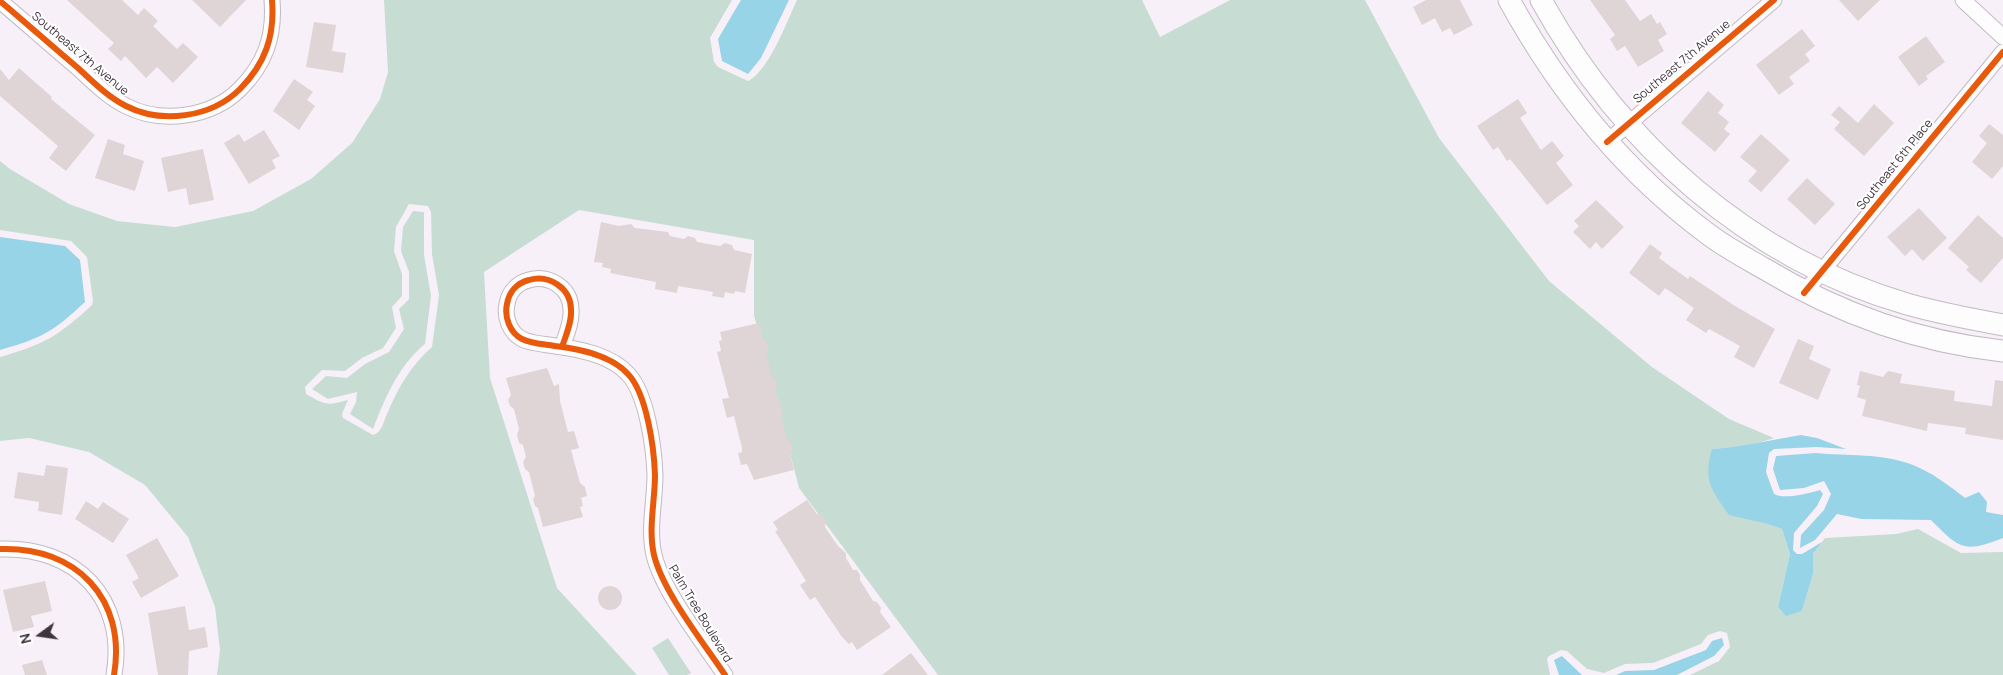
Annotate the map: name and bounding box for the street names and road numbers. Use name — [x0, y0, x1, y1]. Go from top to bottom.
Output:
street label: Southeast 7th Avenue — [29, 9, 131, 99]
street label: Southeast 7th Avenue — [1631, 17, 1733, 107]
street label: Southeast 6th Place — [1854, 117, 1936, 213]
street label: Palm Tree Boulevard — [665, 563, 735, 665]

